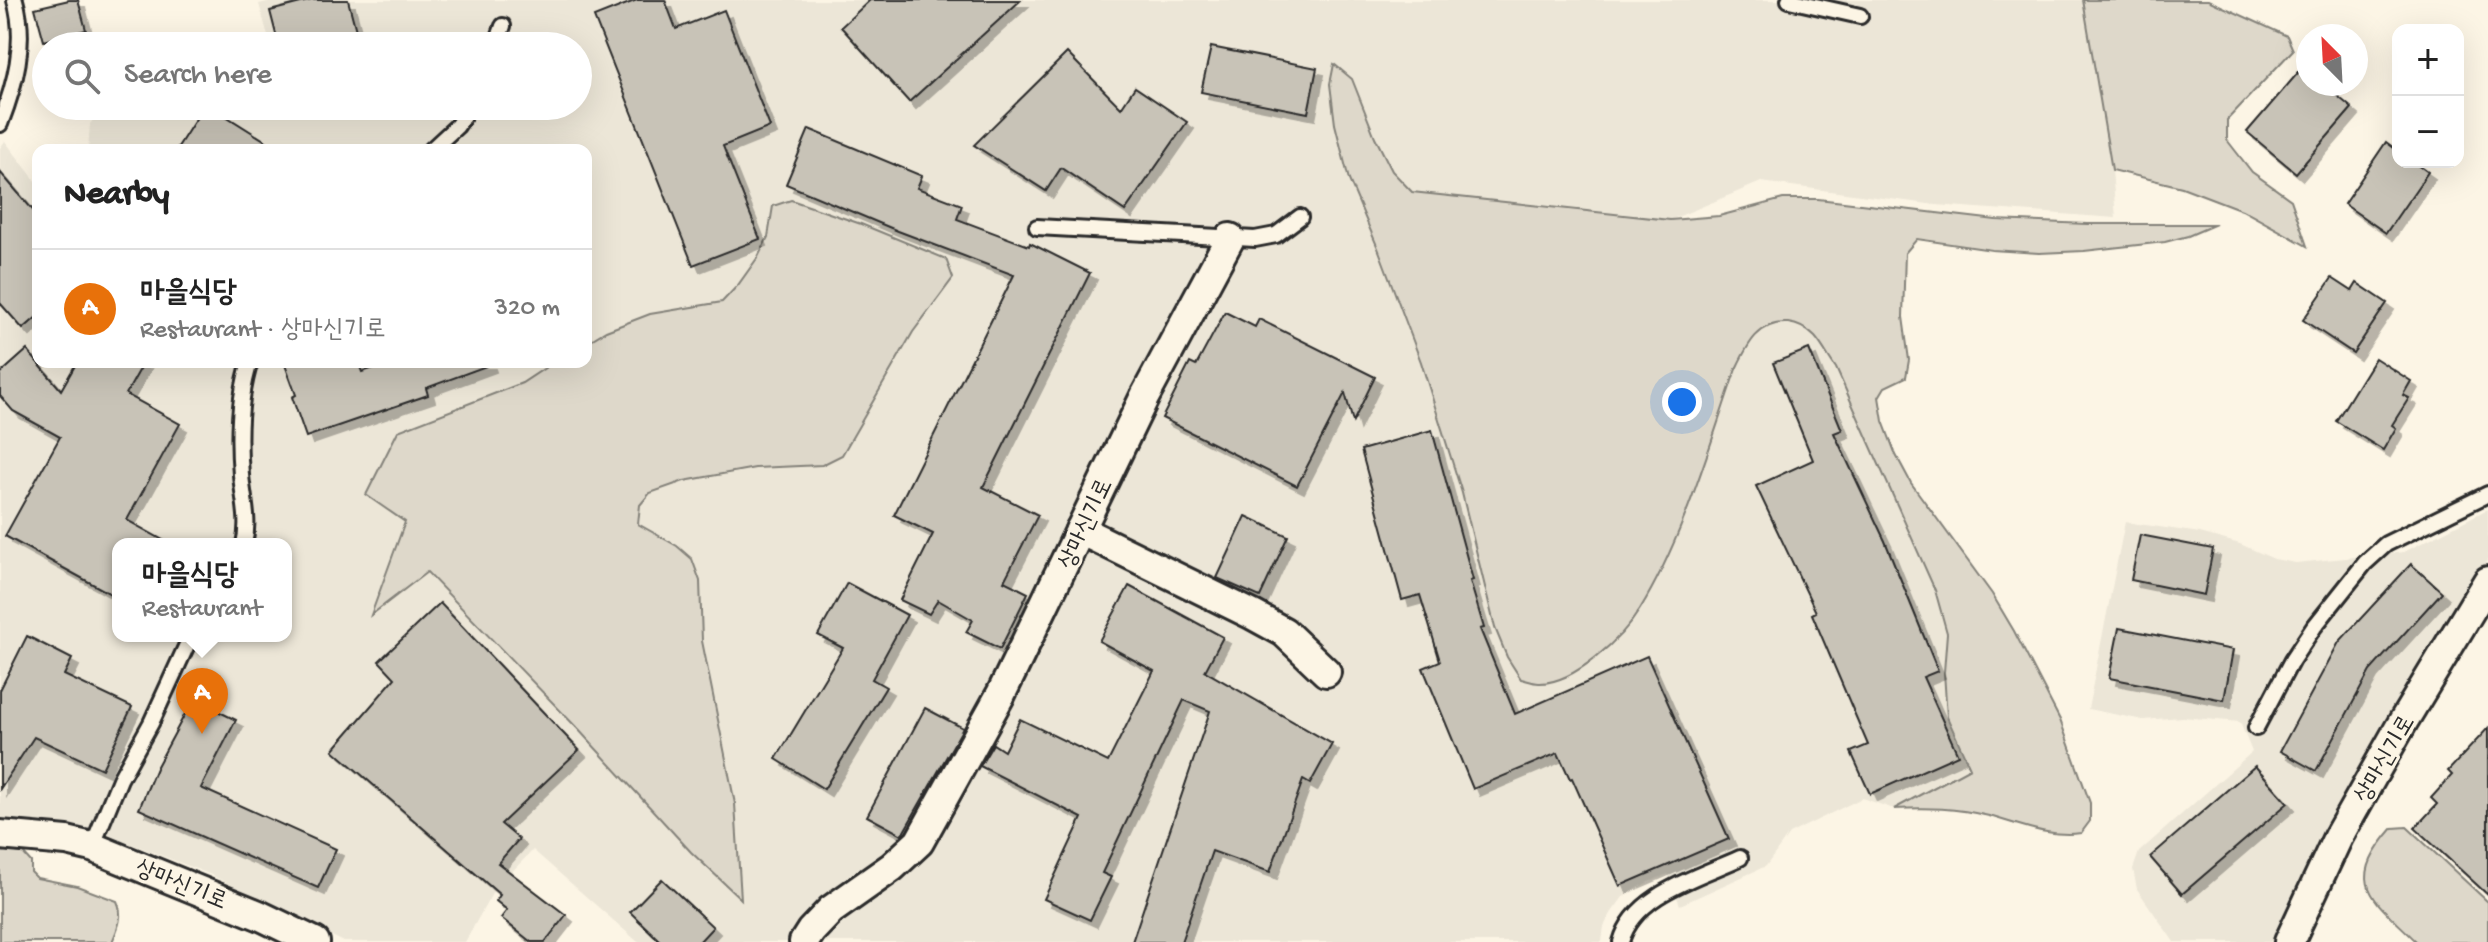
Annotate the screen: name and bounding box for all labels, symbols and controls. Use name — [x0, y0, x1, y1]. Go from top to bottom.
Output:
north arrow — [2296, 24, 2368, 96]
map controls — [2392, 24, 2464, 168]
button: + — [2392, 24, 2464, 96]
search box — [32, 32, 592, 120]
icon: search — [60, 54, 104, 98]
text: Search here — [124, 59, 272, 94]
button: − — [2392, 96, 2464, 168]
text: Nearby — [64, 176, 169, 216]
text: 마을식당 — [140, 277, 237, 312]
text: A — [82, 294, 98, 325]
text: 320 m — [494, 294, 560, 325]
text: Restaurant · 상마신기로 — [140, 316, 386, 347]
your location — [1662, 382, 1702, 422]
street label: 상마신기로 — [1054, 475, 1121, 574]
popup — [112, 538, 292, 642]
text: 마을식당 — [142, 560, 238, 595]
text: Restaurant — [142, 595, 262, 626]
pin: A — [176, 668, 228, 734]
street label: 상마신기로 — [2349, 711, 2423, 809]
street label: 상마신기로 — [130, 855, 231, 918]

